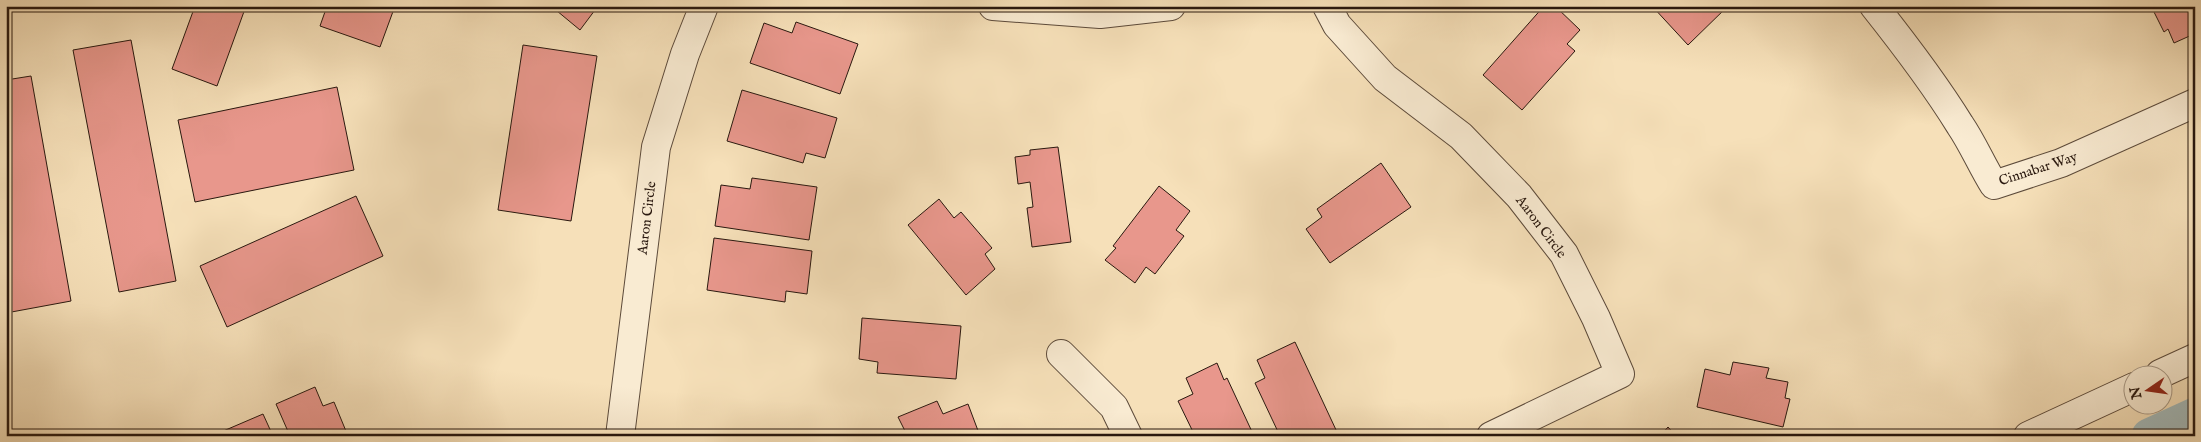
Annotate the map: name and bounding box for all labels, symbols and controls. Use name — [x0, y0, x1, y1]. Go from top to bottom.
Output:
street label: Cinnabar Way — [1996, 148, 2080, 190]
street label: Aaron Circle — [633, 180, 660, 257]
street label: Aaron Circle — [1511, 191, 1571, 262]
north arrow — [2124, 364, 2174, 414]
text: N — [2126, 385, 2147, 402]

